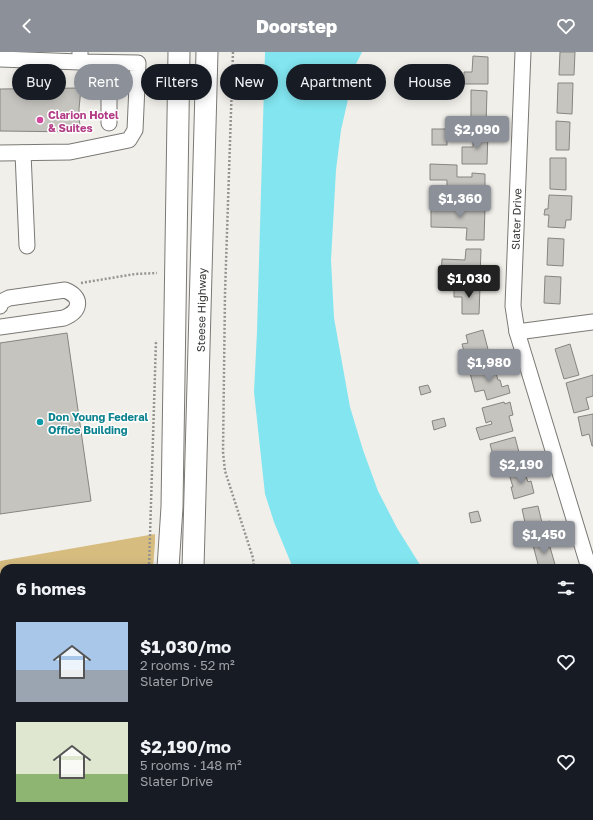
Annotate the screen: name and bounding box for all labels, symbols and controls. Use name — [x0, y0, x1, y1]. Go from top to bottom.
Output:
icon: back — [16, 15, 38, 37]
text: Doorstep — [256, 15, 337, 37]
icon: heart — [555, 15, 577, 37]
chip: Buy — [12, 64, 66, 100]
chip: Rent — [74, 64, 133, 100]
chip: Filters — [141, 64, 212, 100]
chip: New — [220, 64, 278, 100]
chip: Apartment — [286, 64, 386, 100]
chip: House — [394, 64, 465, 100]
place label: Clarion Hotel & Suites — [48, 108, 119, 134]
marker: Clarion Hotel & Suites — [35, 115, 45, 125]
pin: $2,090 — [444, 116, 510, 150]
text: $2,090 — [454, 121, 500, 137]
pin: $1,360 — [427, 185, 493, 219]
street label: Slater Drive — [508, 188, 524, 250]
text: $1,360 — [438, 190, 482, 206]
pin: $1,030 — [436, 265, 502, 299]
street label: Steese Highway — [194, 268, 208, 352]
text: $1,030 — [447, 270, 491, 286]
pin: $1,980 — [456, 349, 522, 383]
text: $1,980 — [467, 354, 511, 370]
place label: Don Young Federal Office Building — [48, 410, 149, 436]
marker: Don Young Federal Office Building — [35, 417, 45, 427]
pin: $2,190 — [488, 451, 554, 485]
text: $2,190 — [499, 456, 543, 472]
pin: $1,450 — [511, 521, 577, 555]
text: $1,450 — [522, 526, 566, 542]
icon: filters — [555, 577, 577, 599]
text: 6 homes — [16, 578, 86, 599]
text: $1,030/mo — [140, 636, 231, 657]
icon: home — [48, 638, 96, 686]
icon: heart — [555, 651, 577, 673]
text: 2 rooms · 52 m² — [140, 657, 235, 673]
text: Slater Drive — [140, 673, 213, 689]
text: $2,190/mo — [140, 736, 231, 757]
icon: home — [48, 738, 96, 786]
icon: heart — [555, 751, 577, 773]
text: 5 rooms · 148 m² — [140, 757, 242, 773]
text: Slater Drive — [140, 773, 213, 789]

